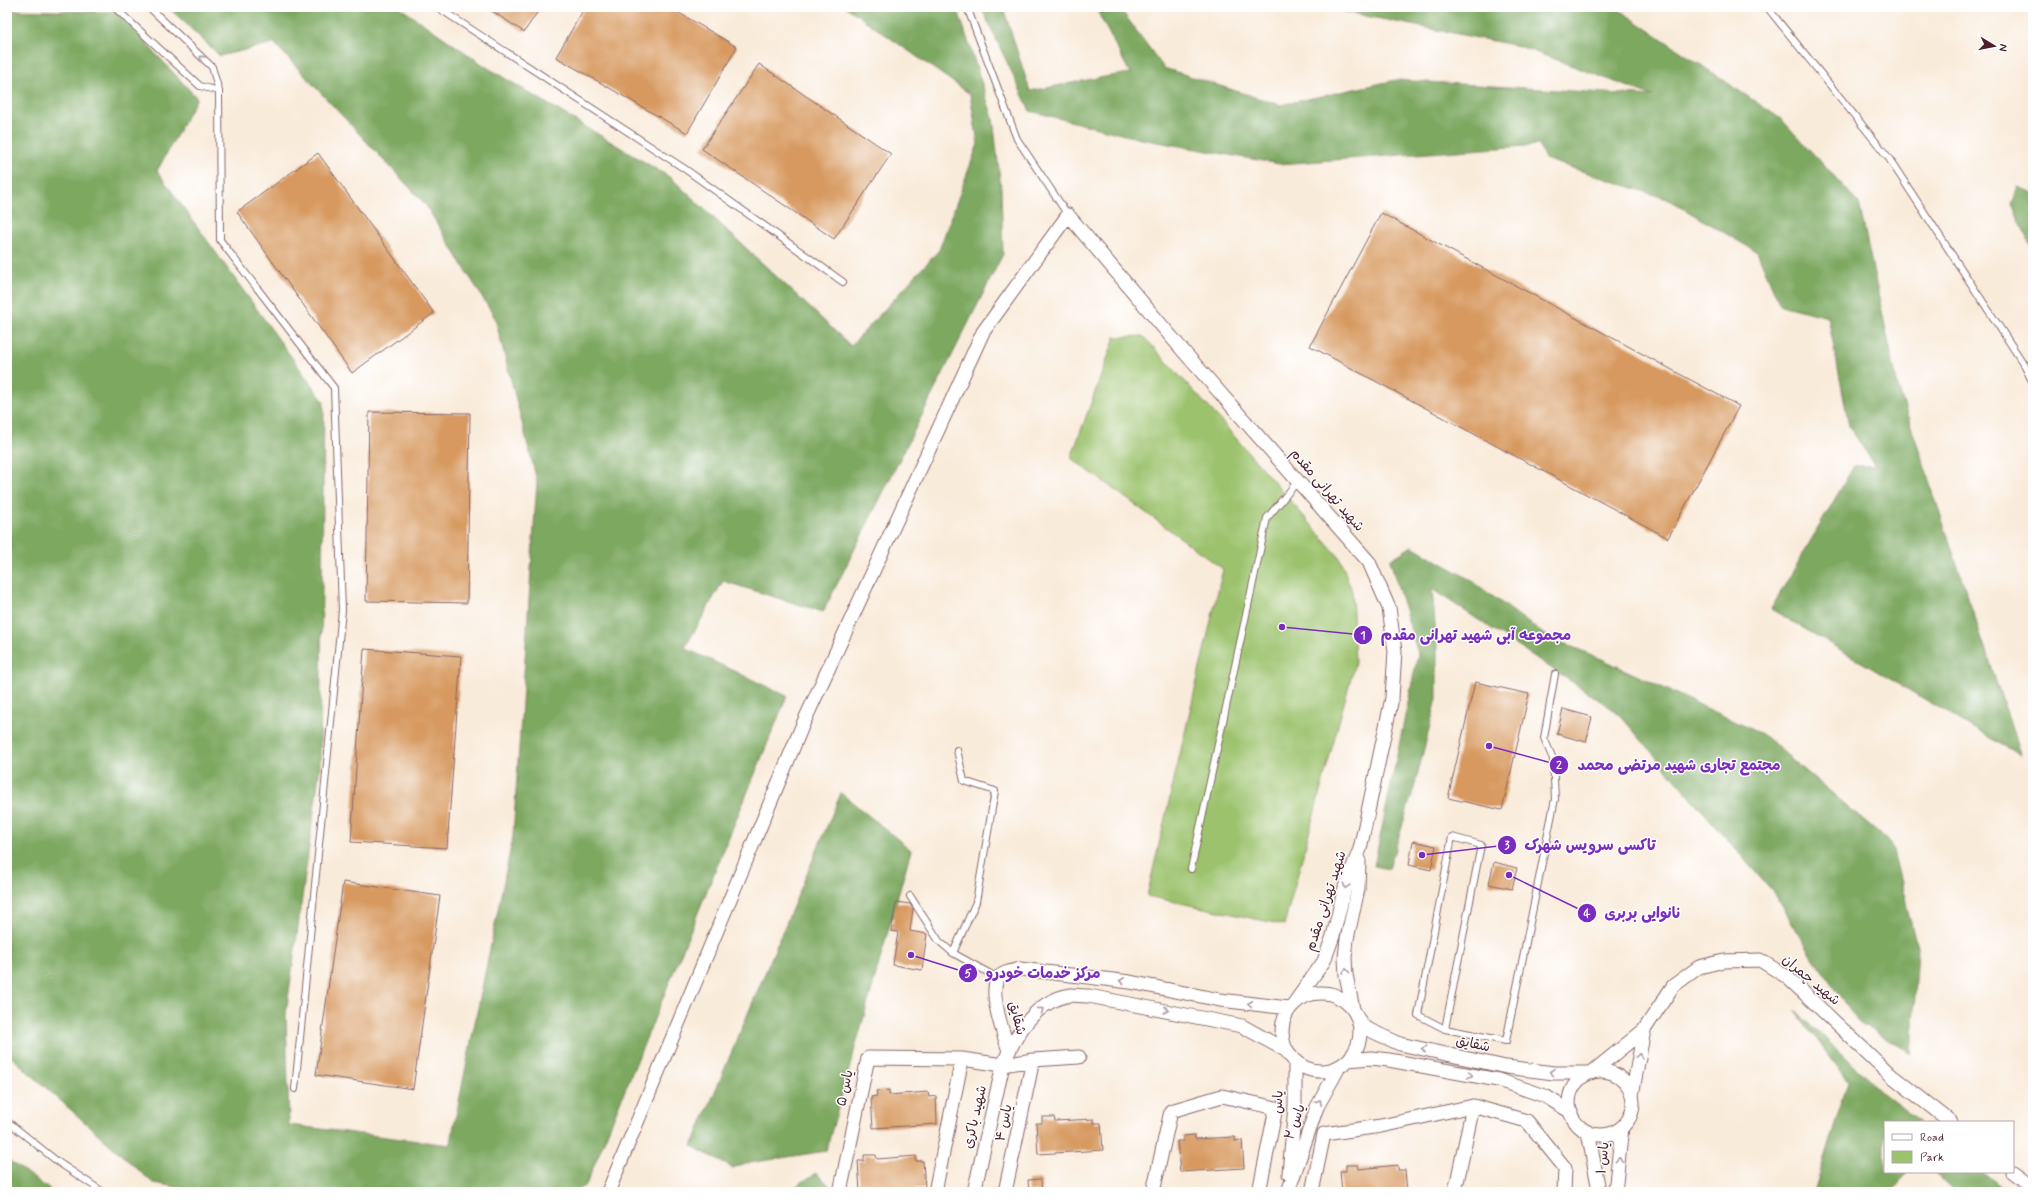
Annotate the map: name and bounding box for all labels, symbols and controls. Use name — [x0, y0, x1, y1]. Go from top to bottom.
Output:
north arrow — [1974, 26, 2014, 66]
text: N — [1995, 43, 2010, 52]
one-way arrow — [199, 55, 207, 62]
street label: شهید تهرانی مقدم — [1285, 445, 1368, 536]
callout: مجموعه آبی شهید تهرانی مقدم — [1353, 621, 1579, 648]
text: مجموعه آبی شهید تهرانی مقدم — [1381, 626, 1571, 646]
text: 1 — [1360, 628, 1366, 644]
callout: مجتمع تجاری شهید مرتضی محمد — [1549, 751, 1788, 778]
text: مجتمع تجاری شهید مرتضی محمد — [1577, 756, 1781, 776]
text: 2 — [1556, 758, 1562, 774]
callout: تاکسی سرویس شهرک — [1497, 831, 1664, 858]
text: تاکسی سرویس شهرک — [1524, 836, 1656, 856]
text: 3 — [1504, 838, 1510, 854]
street label: شهید تهرانی مقدم — [1301, 849, 1352, 954]
one-way arrow — [1343, 882, 1351, 889]
callout: نانوایی بربری — [1577, 900, 1689, 927]
text: نانوایی بربری — [1605, 904, 1681, 924]
text: 4 — [1584, 906, 1591, 922]
street label: شهید چمران — [1778, 950, 1844, 1010]
callout: مرکز خدمات خودرو — [958, 959, 1109, 986]
text: مرکز خدمات خودرو — [985, 964, 1100, 984]
text: 5 — [964, 966, 972, 982]
one-way arrow — [1342, 968, 1351, 974]
one-way arrow — [1119, 977, 1125, 986]
street label: شقایق — [1004, 999, 1030, 1037]
one-way arrow — [1247, 1000, 1253, 1009]
one-way arrow — [1162, 1006, 1169, 1014]
one-way arrow — [1036, 1008, 1043, 1015]
street label: شقایق — [1454, 1032, 1492, 1056]
one-way arrow — [1421, 1046, 1427, 1054]
one-way arrow — [1635, 1053, 1643, 1059]
street label: یاس ۵ — [832, 1068, 858, 1108]
one-way arrow — [1549, 1068, 1555, 1077]
one-way arrow — [1467, 1070, 1473, 1078]
street label: شهید باکری — [959, 1084, 991, 1150]
street label: یاس — [1268, 1090, 1288, 1114]
one-way arrow — [1315, 1099, 1322, 1107]
street label: یاس ۲ — [1280, 1102, 1310, 1142]
street label: یاس ۴ — [991, 1103, 1017, 1143]
legend — [1884, 1121, 2014, 1173]
text: Road — [1920, 1130, 1944, 1146]
street label: یاس ۱ — [1592, 1141, 1614, 1175]
text: Park — [1920, 1150, 1944, 1166]
one-way arrow — [1614, 1157, 1623, 1163]

